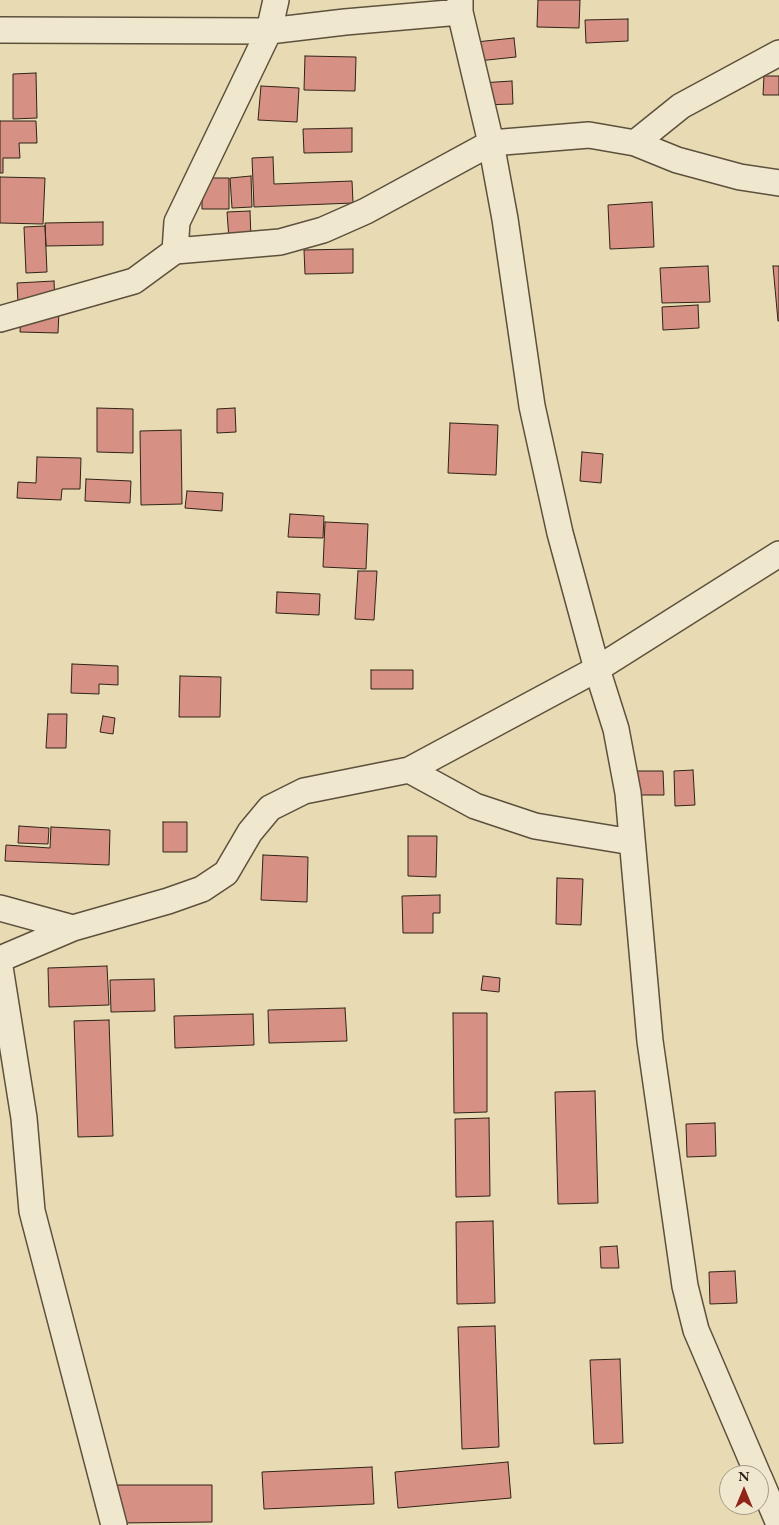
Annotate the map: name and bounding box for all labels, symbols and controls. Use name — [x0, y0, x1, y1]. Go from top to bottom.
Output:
north arrow — [719, 1465, 769, 1515]
text: N — [738, 1467, 750, 1485]

